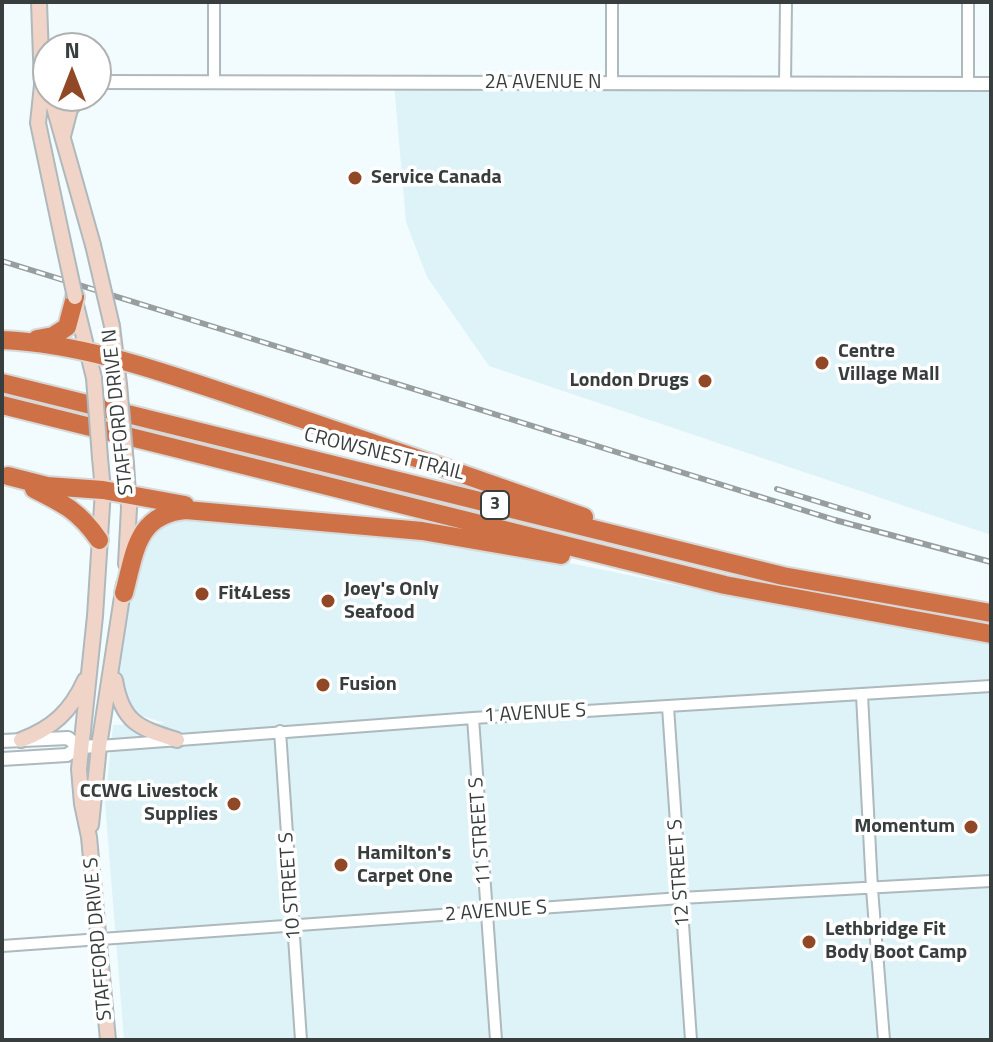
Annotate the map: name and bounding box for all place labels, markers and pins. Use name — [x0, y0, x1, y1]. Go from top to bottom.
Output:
place label: Service Canada — [371, 166, 502, 190]
marker: Service Canada — [346, 169, 364, 187]
place label: Centre Village Mall — [838, 340, 940, 387]
marker: Centre Village Mall — [813, 354, 831, 372]
place label: London Drugs — [569, 369, 689, 393]
marker: London Drugs — [696, 372, 714, 390]
place label: Joey's Only Seafood — [344, 578, 439, 625]
place label: Fit4Less — [218, 582, 291, 606]
marker: Fit4Less — [193, 585, 211, 603]
marker: Joey's Only Seafood — [319, 592, 337, 610]
place label: Fusion — [339, 673, 397, 697]
marker: Fusion — [314, 676, 332, 694]
place label: CCWG Livestock Supplies — [80, 780, 218, 827]
marker: CCWG Livestock Supplies — [225, 795, 243, 813]
place label: Momentum — [854, 815, 955, 839]
marker: Momentum — [962, 818, 980, 836]
place label: Hamilton's Carpet One — [357, 842, 453, 889]
marker: Hamilton's Carpet One — [332, 856, 350, 874]
place label: Lethbridge Fit Body Boot Camp — [825, 918, 967, 965]
marker: Lethbridge Fit Body Boot Camp — [800, 933, 818, 951]

